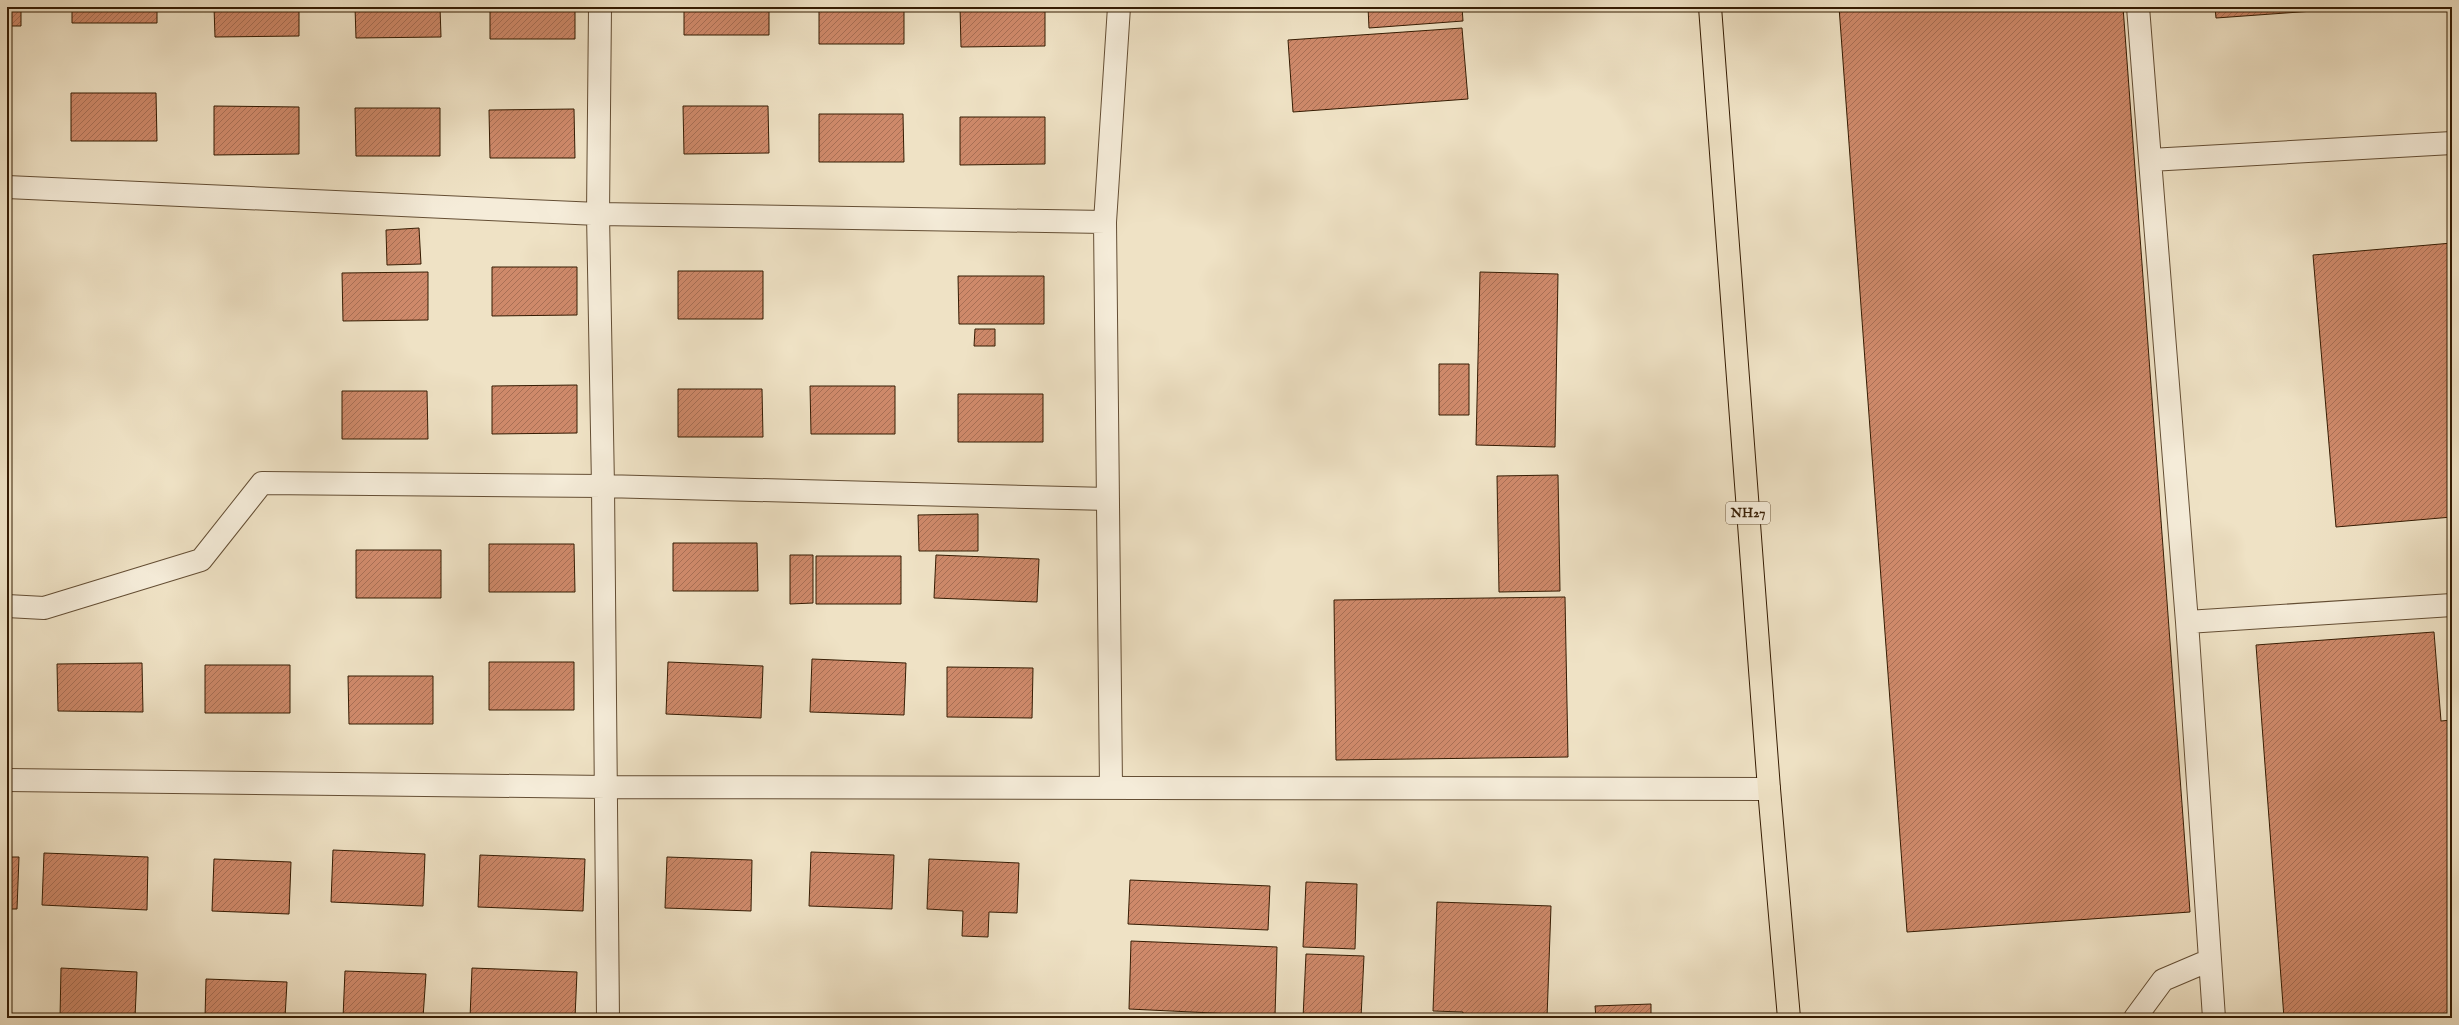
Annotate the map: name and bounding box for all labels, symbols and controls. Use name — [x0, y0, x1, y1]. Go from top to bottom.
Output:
road number: NH27 — [1726, 502, 1770, 524]

